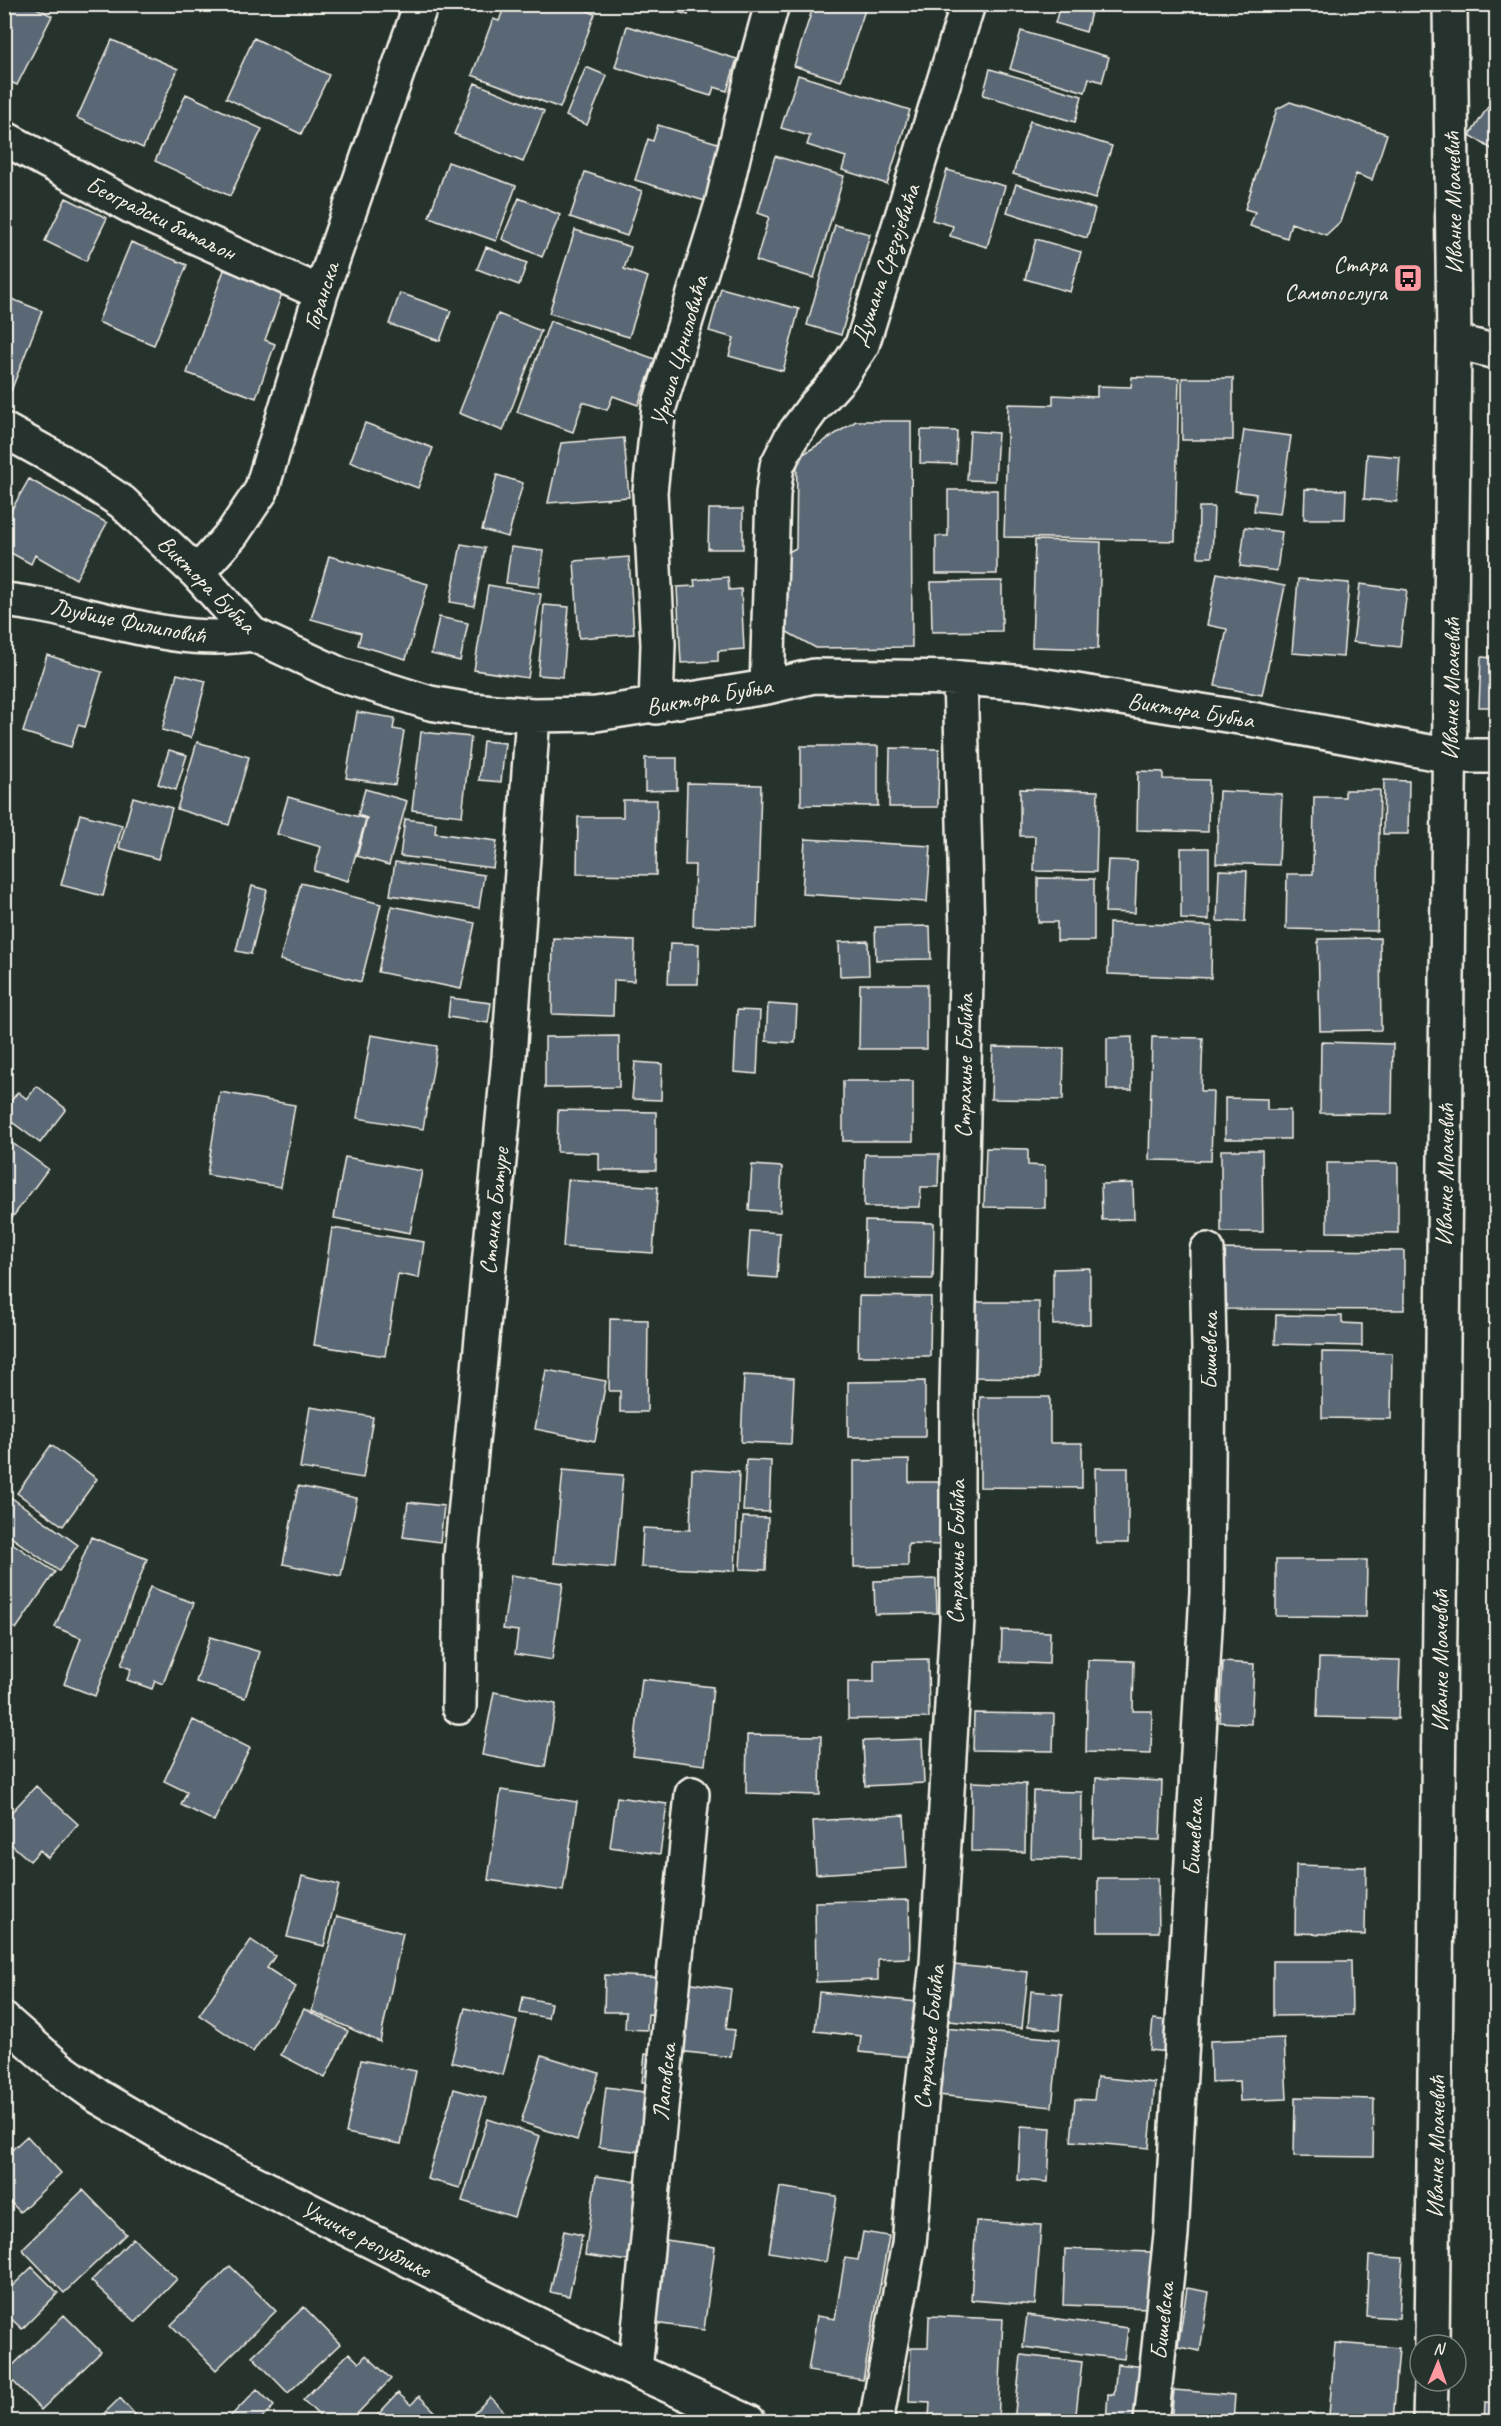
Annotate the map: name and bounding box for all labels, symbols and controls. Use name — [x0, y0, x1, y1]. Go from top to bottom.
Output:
street label: Иванке Моачевић — [1437, 130, 1469, 274]
street label: Београдски батаљон — [81, 169, 243, 268]
street label: Душана Срезојевића — [843, 179, 928, 350]
place label: Стара Самопослуга — [1284, 249, 1388, 307]
street label: Горанска — [296, 257, 347, 333]
bus stop icon: Стара Самопослуга — [1392, 262, 1424, 294]
street label: Уроша Црниловића — [643, 271, 715, 430]
street label: Виктора Бубња — [151, 528, 264, 641]
street label: Љубице Филиповић — [48, 591, 210, 651]
street label: Иванке Моачевић — [1435, 616, 1467, 760]
street label: Виктора Бубња — [644, 670, 776, 722]
street label: Виктора Бубња — [1126, 685, 1258, 735]
street label: Страхиње Бобића — [948, 992, 980, 1138]
street label: Иванке Моачевић — [1429, 1102, 1461, 1246]
street label: Станка Батуре — [472, 1144, 516, 1276]
street label: Бишевска — [1194, 1310, 1224, 1390]
street label: Страхиње Бобића — [940, 1478, 972, 1624]
street label: Иванке Моачевић — [1425, 1588, 1455, 1732]
street label: Бишевска — [1176, 1795, 1210, 1877]
street label: Страхиње Бобића — [907, 1962, 952, 2110]
street label: Лаповска — [645, 2040, 683, 2122]
street label: Иванке Моачевић — [1420, 2074, 1452, 2218]
street label: Ужичке републике — [296, 2193, 438, 2286]
street label: Бишевска — [1143, 2279, 1181, 2361]
north arrow — [1408, 2333, 1468, 2393]
text: N — [1433, 2339, 1447, 2359]

